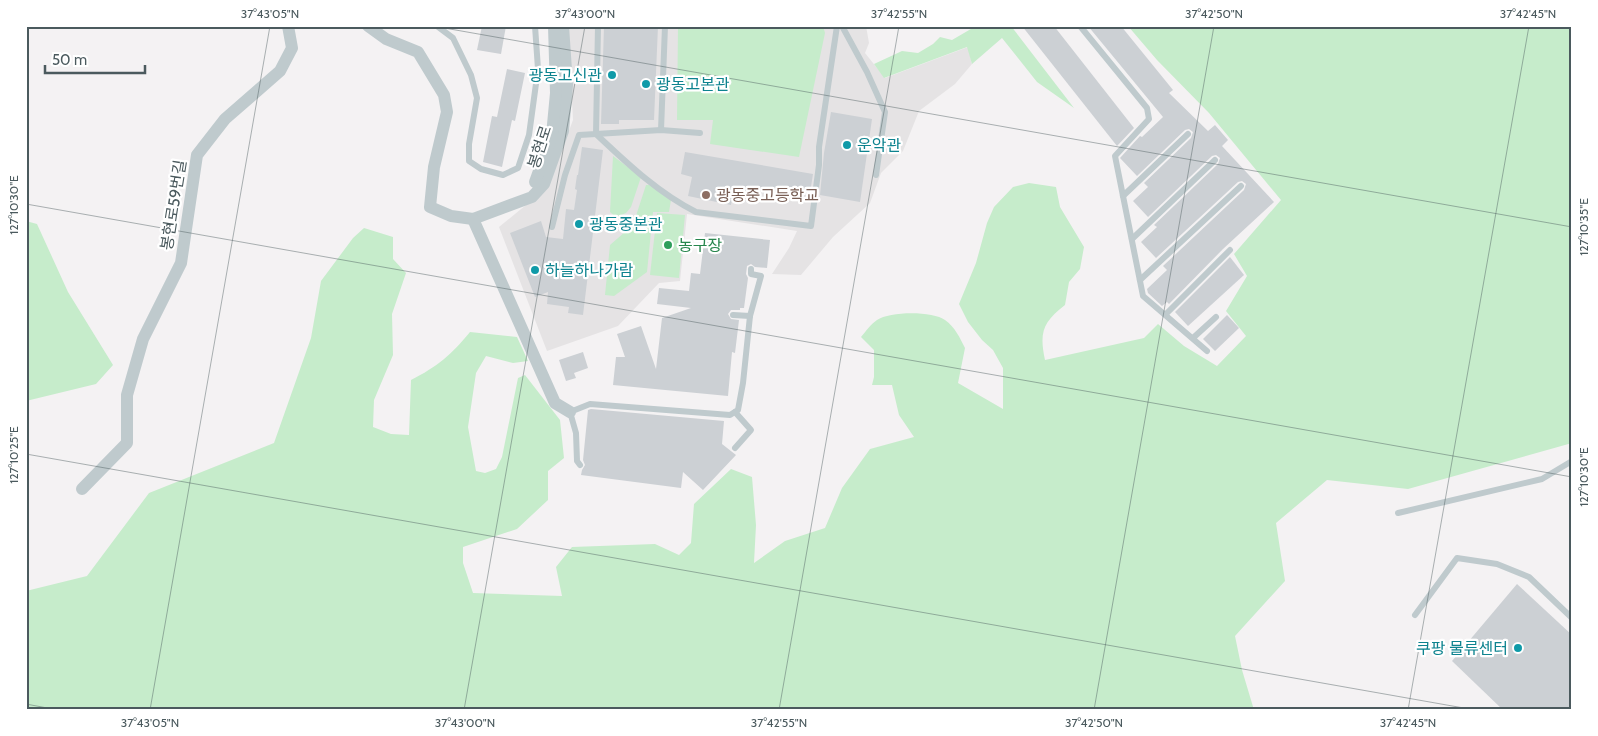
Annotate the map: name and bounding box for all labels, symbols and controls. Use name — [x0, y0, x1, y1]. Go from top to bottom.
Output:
text: 37°43'05"N — [241, 6, 299, 21]
text: 37°43'00"N — [555, 6, 615, 21]
text: 37°42'55"N — [871, 6, 927, 21]
text: 37°42'50"N — [1185, 6, 1243, 21]
text: 37°42'45"N — [1500, 6, 1556, 21]
scale bar — [45, 42, 145, 74]
text: 50 m — [52, 51, 87, 69]
place label: 광동고신관 — [528, 66, 602, 85]
marker: 광동고신관 — [606, 69, 618, 81]
place label: 광동고본관 — [656, 75, 730, 94]
marker: 광동고본관 — [640, 78, 652, 90]
street label: 봉현로 — [524, 123, 555, 171]
place label: 운악관 — [857, 136, 901, 155]
marker: 운악관 — [841, 139, 853, 151]
street label: 봉현로59번길 — [157, 158, 190, 252]
text: 127°10'30"E — [6, 175, 21, 235]
place label: 광동중고등학교 — [716, 186, 819, 205]
marker: 광동중고등학교 — [700, 189, 712, 201]
text: 127°10'35"E — [1576, 198, 1591, 256]
place label: 광동중본관 — [589, 215, 663, 234]
marker: 광동중본관 — [573, 218, 585, 230]
place label: 농구장 — [678, 236, 722, 255]
marker: 농구장 — [662, 239, 674, 251]
place label: 하늘하나가람 — [545, 261, 634, 280]
marker: 하늘하나가람 — [529, 264, 541, 276]
text: 127°10'25"E — [6, 426, 21, 484]
text: 127°10'30"E — [1576, 447, 1591, 507]
place label: 쿠팡 물류센터 — [1416, 639, 1508, 658]
marker: 쿠팡 물류센터 — [1512, 642, 1524, 654]
text: 37°43'05"N — [121, 715, 179, 730]
text: 37°43'00"N — [435, 715, 495, 730]
text: 37°42'55"N — [751, 715, 807, 730]
text: 37°42'50"N — [1065, 715, 1123, 730]
text: 37°42'45"N — [1380, 715, 1436, 730]

